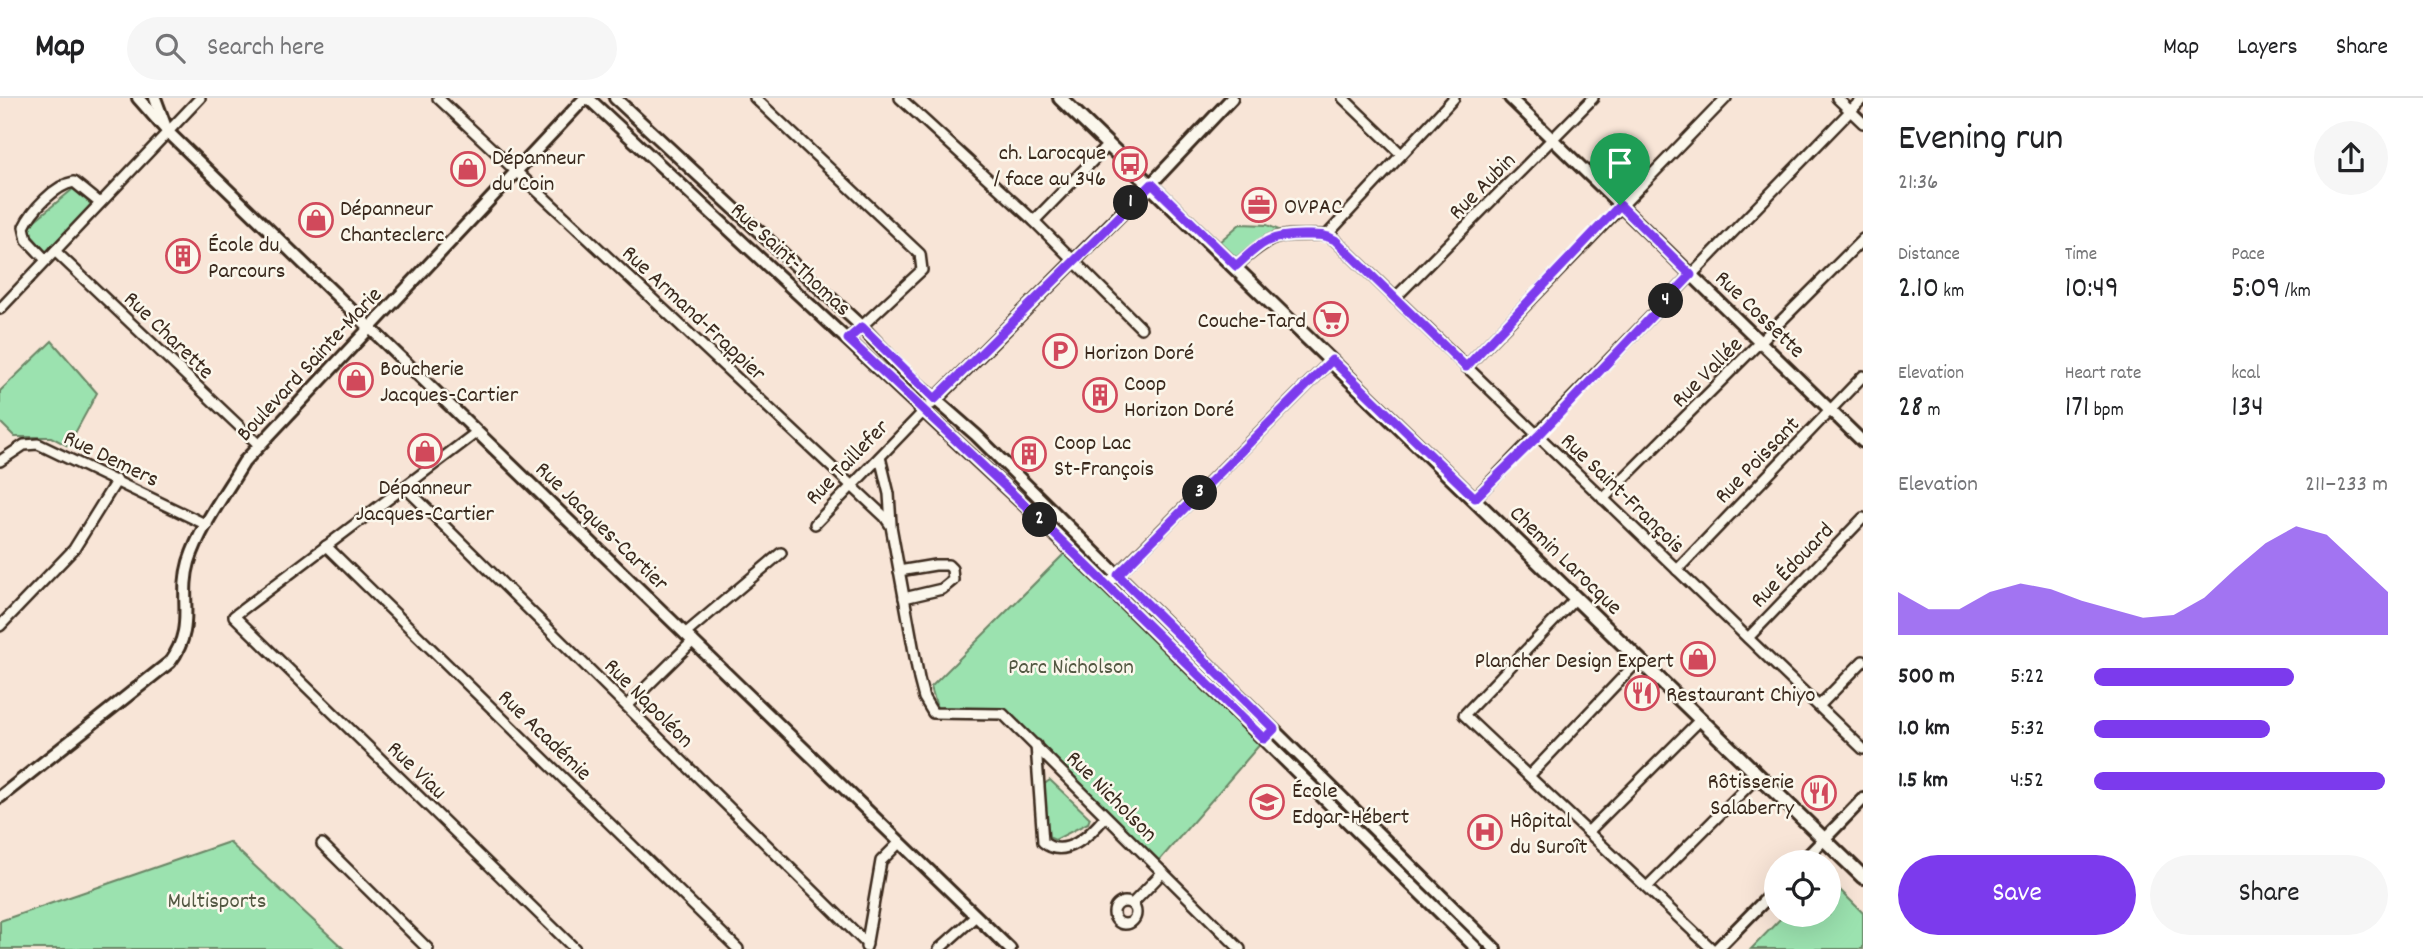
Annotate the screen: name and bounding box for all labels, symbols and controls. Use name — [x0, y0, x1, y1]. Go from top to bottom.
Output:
search box — [127, 17, 617, 80]
text: Map — [35, 25, 85, 72]
icon: search — [151, 29, 189, 67]
text: Search here — [207, 30, 325, 67]
text: Map — [2163, 31, 2199, 65]
text: Layers — [2237, 31, 2298, 65]
text: Share — [2336, 31, 2388, 65]
text: Evening run — [1898, 113, 2063, 168]
button: share — [2314, 121, 2388, 195]
pin — [1590, 133, 1650, 205]
place label: ch. Larocque / face au 346 — [994, 138, 1106, 197]
place label: Dépanneur du Coin — [492, 143, 585, 202]
icon: arrive — [1601, 144, 1639, 182]
bus stop icon: ch. Larocque / face au 346 — [1111, 145, 1149, 183]
street label: Rue Aubin — [1442, 146, 1525, 229]
shop icon: Dépanneur du Coin — [449, 150, 487, 188]
text: 21:36 — [1898, 167, 1938, 200]
pin: 1 — [1114, 186, 1148, 220]
office icon: OVPAC — [1240, 186, 1278, 224]
text: 1 — [1128, 189, 1133, 216]
place label: OVPAC — [1284, 192, 1343, 225]
place label: Dépanneur Chanteclerc — [340, 194, 445, 253]
street label: Rue Saint-Thomas — [722, 196, 857, 325]
shop icon: Dépanneur Chanteclerc — [297, 201, 335, 239]
place label: École du Parcours — [208, 230, 285, 289]
building icon: École du Parcours — [164, 237, 202, 275]
street label: Rue Armand-Frappier — [613, 239, 773, 391]
text: Distance — [1898, 242, 1960, 269]
text: Time — [2065, 242, 2097, 269]
text: Pace — [2231, 242, 2265, 269]
street label: Rue Cossette — [1706, 264, 1811, 367]
text: 2.10 — [1898, 269, 1939, 312]
text: 10:49 — [2065, 269, 2119, 312]
text: 5:09 — [2231, 269, 2280, 312]
text: km — [1939, 279, 1964, 306]
text: /km — [2280, 279, 2311, 306]
street label: Boulevard Sainte-Marie — [230, 281, 391, 450]
pin: 4 — [1648, 284, 1684, 318]
street label: Rue Charette — [115, 285, 220, 388]
text: 4 — [1662, 287, 1669, 314]
supermarket icon: Couche-Tard — [1312, 300, 1350, 338]
place label: Couche-Tard — [1197, 306, 1306, 339]
street label: Rue Vallée — [1665, 330, 1752, 417]
parking icon: Horizon Doré — [1041, 332, 1079, 370]
place label: Horizon Doré — [1084, 338, 1194, 371]
place label: Boucherie Jacques-Cartier — [380, 354, 519, 413]
shop icon: Boucherie Jacques-Cartier — [337, 361, 375, 399]
text: Elevation — [1898, 361, 1964, 388]
text: Heart rate — [2065, 361, 2141, 388]
text: kcal — [2231, 361, 2260, 388]
place label: Coop Horizon Doré — [1124, 369, 1234, 428]
building icon: Coop Horizon Doré — [1081, 376, 1119, 414]
text: 28 — [1898, 388, 1923, 431]
text: 171 — [2065, 388, 2089, 431]
text: 134 — [2231, 388, 2264, 431]
text: m — [1923, 398, 1941, 425]
text: bpm — [2089, 398, 2124, 425]
street label: Rue Poissant — [1708, 410, 1809, 513]
street label: Rue Taillefer — [799, 413, 898, 514]
street label: Rue Demers — [57, 423, 164, 497]
street label: Rue Saint-François — [1552, 426, 1691, 563]
place label: Coop Lac St-François — [1054, 428, 1154, 487]
shop icon: Dépanneur Jacques-Cartier — [406, 432, 444, 470]
building icon: Coop Lac St-François — [1010, 435, 1048, 473]
street label: Rue Jacques-Cartier — [526, 455, 675, 600]
text: Elevation — [1898, 469, 1978, 502]
text: 211–233 m — [2305, 469, 2388, 502]
place label: Dépanneur Jacques-Cartier — [356, 473, 495, 532]
pin: 3 — [1182, 476, 1218, 510]
text: 3 — [1195, 479, 1204, 506]
street label: Chemin Larocque — [1500, 499, 1629, 624]
pin: 2 — [1023, 502, 1058, 538]
text: 2 — [1035, 506, 1044, 533]
street label: Rue Édouard — [1744, 516, 1843, 617]
shop icon: Plancher Design Expert — [1679, 640, 1717, 678]
place label: Plancher Design Expert — [1474, 646, 1674, 679]
street label: Rue Napoléon — [595, 652, 700, 757]
park label: Parc Nicholson — [1008, 652, 1134, 685]
text: 500 m — [1898, 661, 1955, 694]
text: 5:22 — [2010, 661, 2045, 694]
restaurant icon: Restaurant Chiyo — [1623, 674, 1661, 712]
place label: Restaurant Chiyo — [1666, 680, 1816, 713]
street label: Rue Académie — [489, 683, 598, 790]
text: 1.0 km — [1898, 713, 1950, 746]
text: 5:32 — [2010, 713, 2045, 746]
street label: Rue Viau — [378, 734, 453, 809]
street label: Rue Nicholson — [1057, 744, 1164, 851]
text: 1.5 km — [1898, 765, 1948, 798]
text: 4:52 — [2010, 765, 2044, 798]
place label: Rôtisserie Salaberry — [1708, 767, 1795, 826]
restaurant icon: Rôtisserie Salaberry — [1800, 774, 1838, 812]
place label: École Edgar-Hébert — [1292, 776, 1409, 835]
school or university icon: École Edgar-Hébert — [1248, 783, 1286, 821]
place label: Hôpital du Suroît — [1510, 806, 1588, 865]
hospital icon: Hôpital du Suroît — [1466, 813, 1504, 851]
map controls — [1764, 850, 1841, 927]
button: locate — [1764, 850, 1841, 927]
button: Save — [1898, 855, 2136, 935]
button: Share — [2150, 855, 2388, 935]
park label: Multisports — [168, 886, 266, 919]

